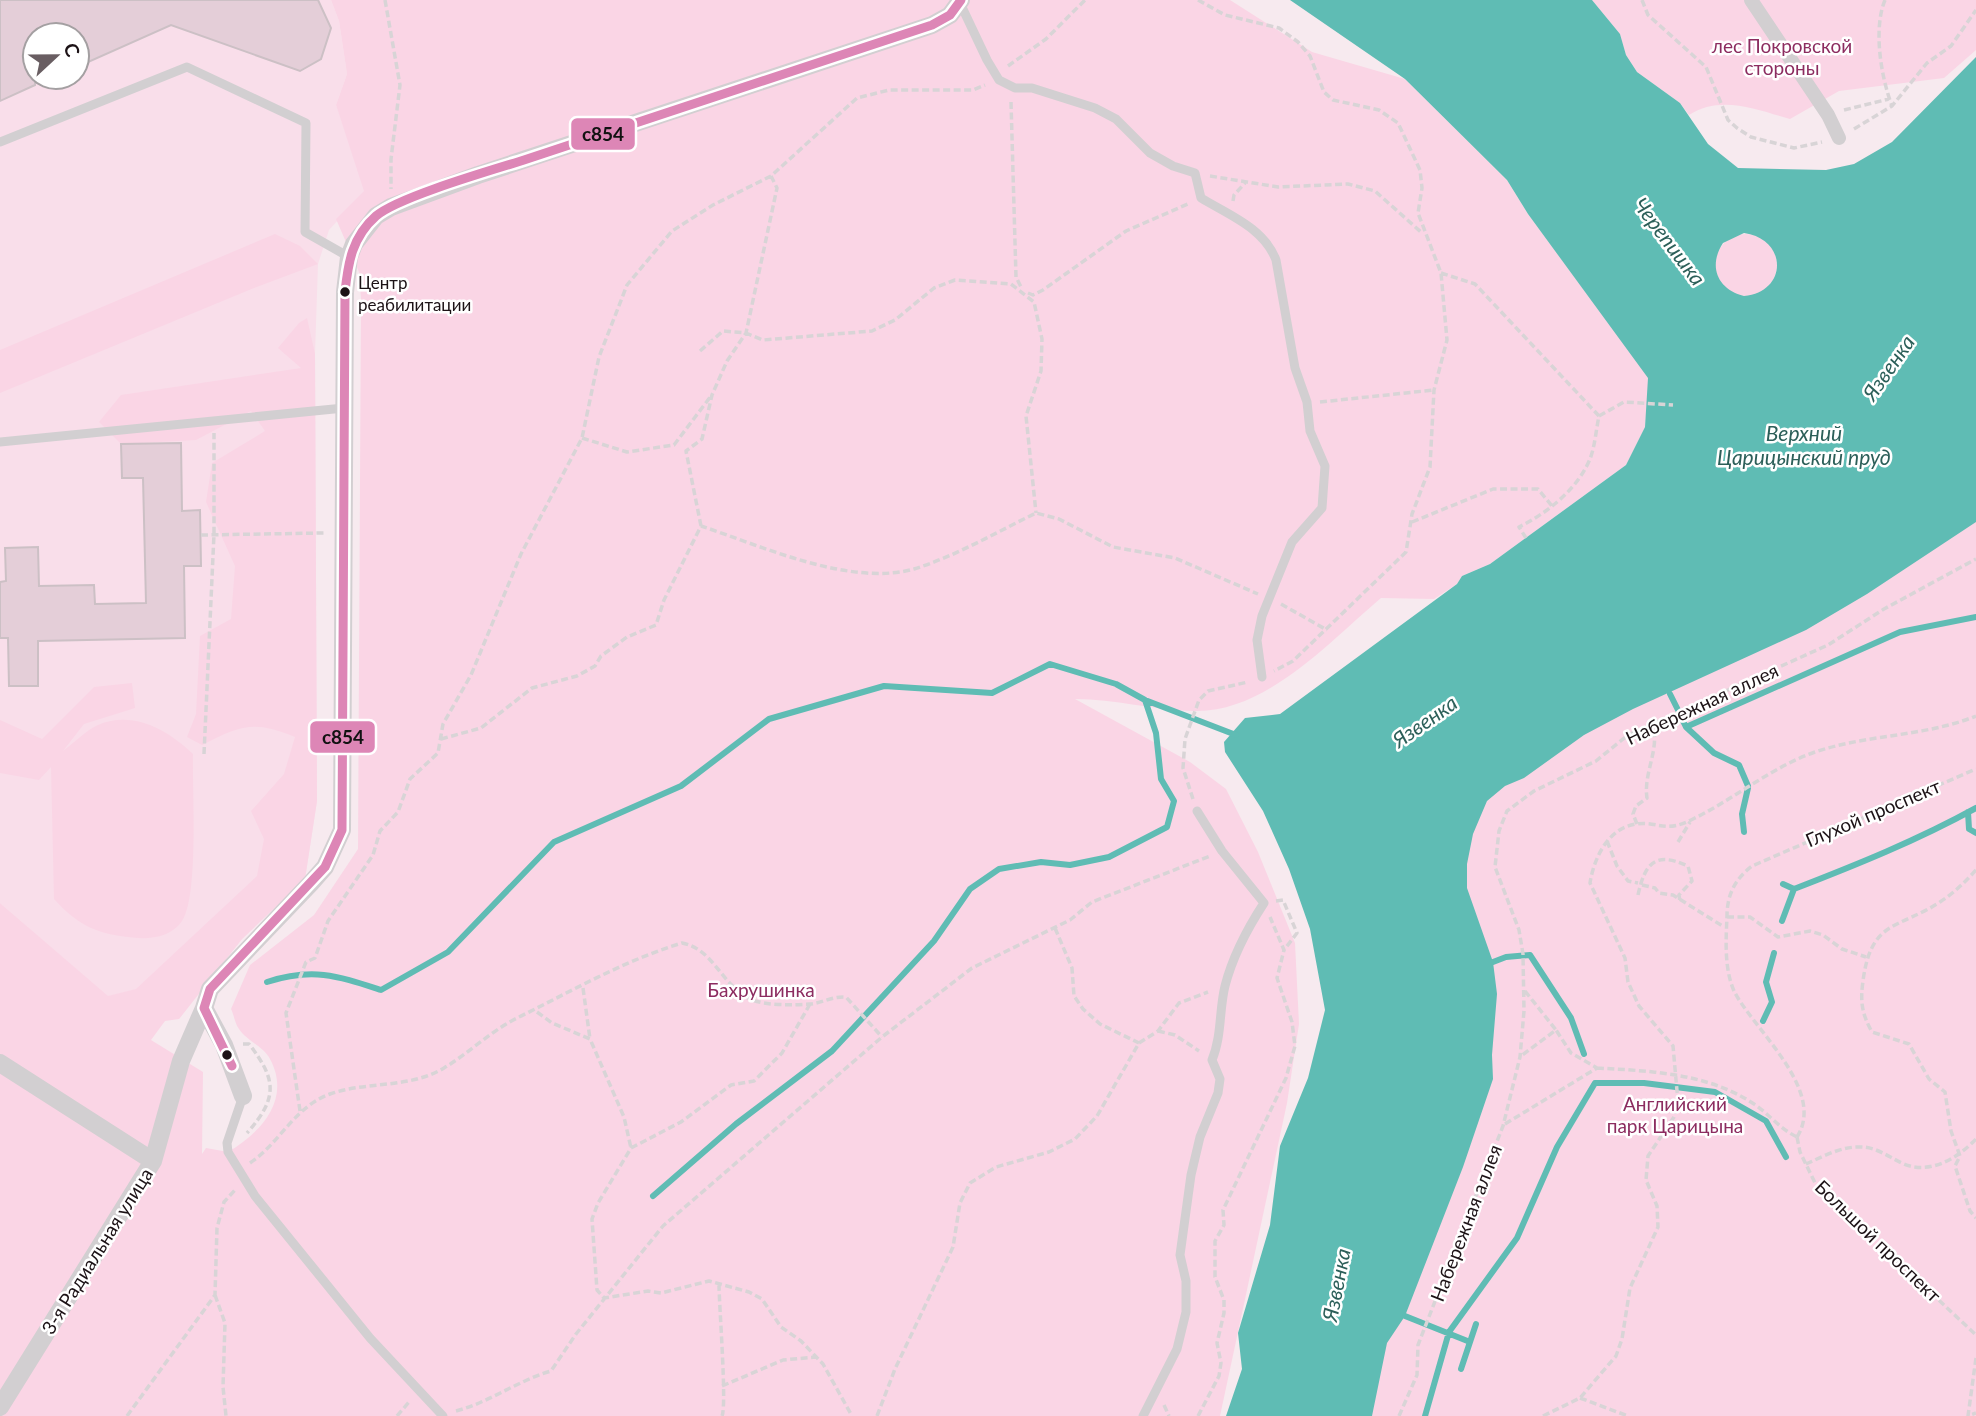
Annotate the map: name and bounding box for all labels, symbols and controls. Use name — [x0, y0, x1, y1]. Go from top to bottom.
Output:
north arrow — [21, 21, 91, 91]
park label: лес Покровской стороны — [1712, 34, 1852, 79]
text: С — [59, 39, 85, 60]
line badge: с854 — [570, 117, 636, 151]
text: с854 — [582, 122, 624, 145]
water label: Черепишка — [1629, 192, 1711, 290]
place label: Центр реабилитации — [358, 272, 471, 315]
marker: Центр реабилитации — [338, 285, 352, 299]
water label: Язвенка — [1856, 330, 1919, 405]
water label: Верхний Царицынский пруд — [1717, 420, 1891, 469]
street label: Набережная аллея — [1622, 658, 1782, 749]
water label: Язвенка — [1386, 689, 1461, 753]
line badge: с854 — [309, 720, 376, 754]
text: с854 — [322, 725, 364, 748]
street label: Глухой проспект — [1802, 774, 1944, 851]
park label: Бахрушинка — [707, 978, 815, 1001]
unlabelled marker — [220, 1048, 234, 1062]
park label: Английский парк Царицына — [1607, 1092, 1743, 1137]
street label: Набережная аллея — [1425, 1141, 1506, 1304]
street label: 3-я Радиальная улица — [36, 1163, 157, 1338]
street label: Большой проспект — [1811, 1175, 1946, 1307]
water label: Язвенка — [1316, 1246, 1355, 1324]

